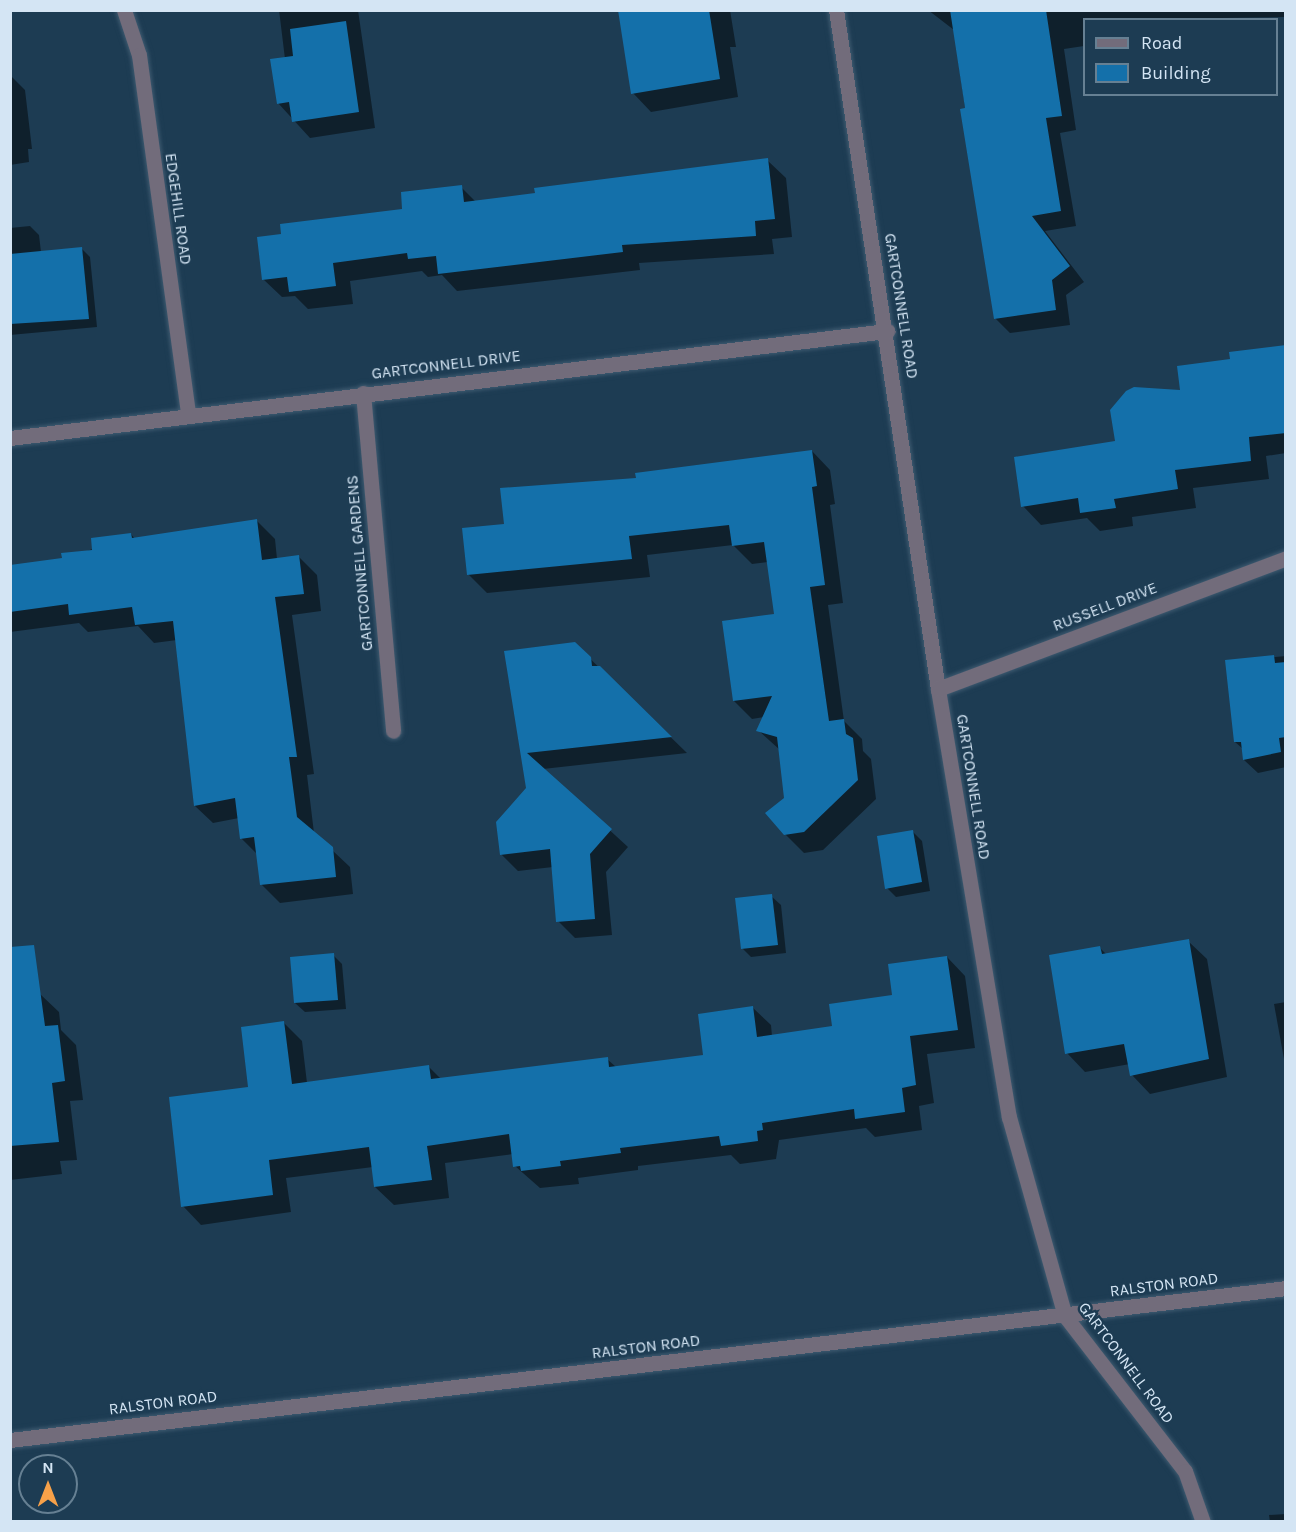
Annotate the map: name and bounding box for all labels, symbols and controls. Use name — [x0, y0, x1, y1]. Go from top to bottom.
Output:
legend — [1083, 18, 1278, 96]
text: Road — [1141, 32, 1182, 54]
text: Building — [1141, 62, 1211, 84]
street label: EDGEHILL ROAD — [161, 152, 195, 266]
street label: GARTCONNELL ROAD — [880, 232, 922, 380]
street label: GARTCONNELL DRIVE — [370, 346, 522, 384]
street label: GARTCONNELL GARDENS — [343, 474, 377, 652]
street label: RUSSELL DRIVE — [1050, 578, 1160, 636]
street label: GARTCONNELL ROAD — [952, 713, 994, 861]
street label: RALSTON ROAD — [1109, 1269, 1219, 1301]
street label: GARTCONNELL ROAD — [1074, 1299, 1178, 1427]
street label: RALSTON ROAD — [591, 1331, 701, 1363]
street label: RALSTON ROAD — [108, 1387, 218, 1419]
north arrow — [18, 1454, 78, 1514]
text: N — [42, 1458, 54, 1477]

